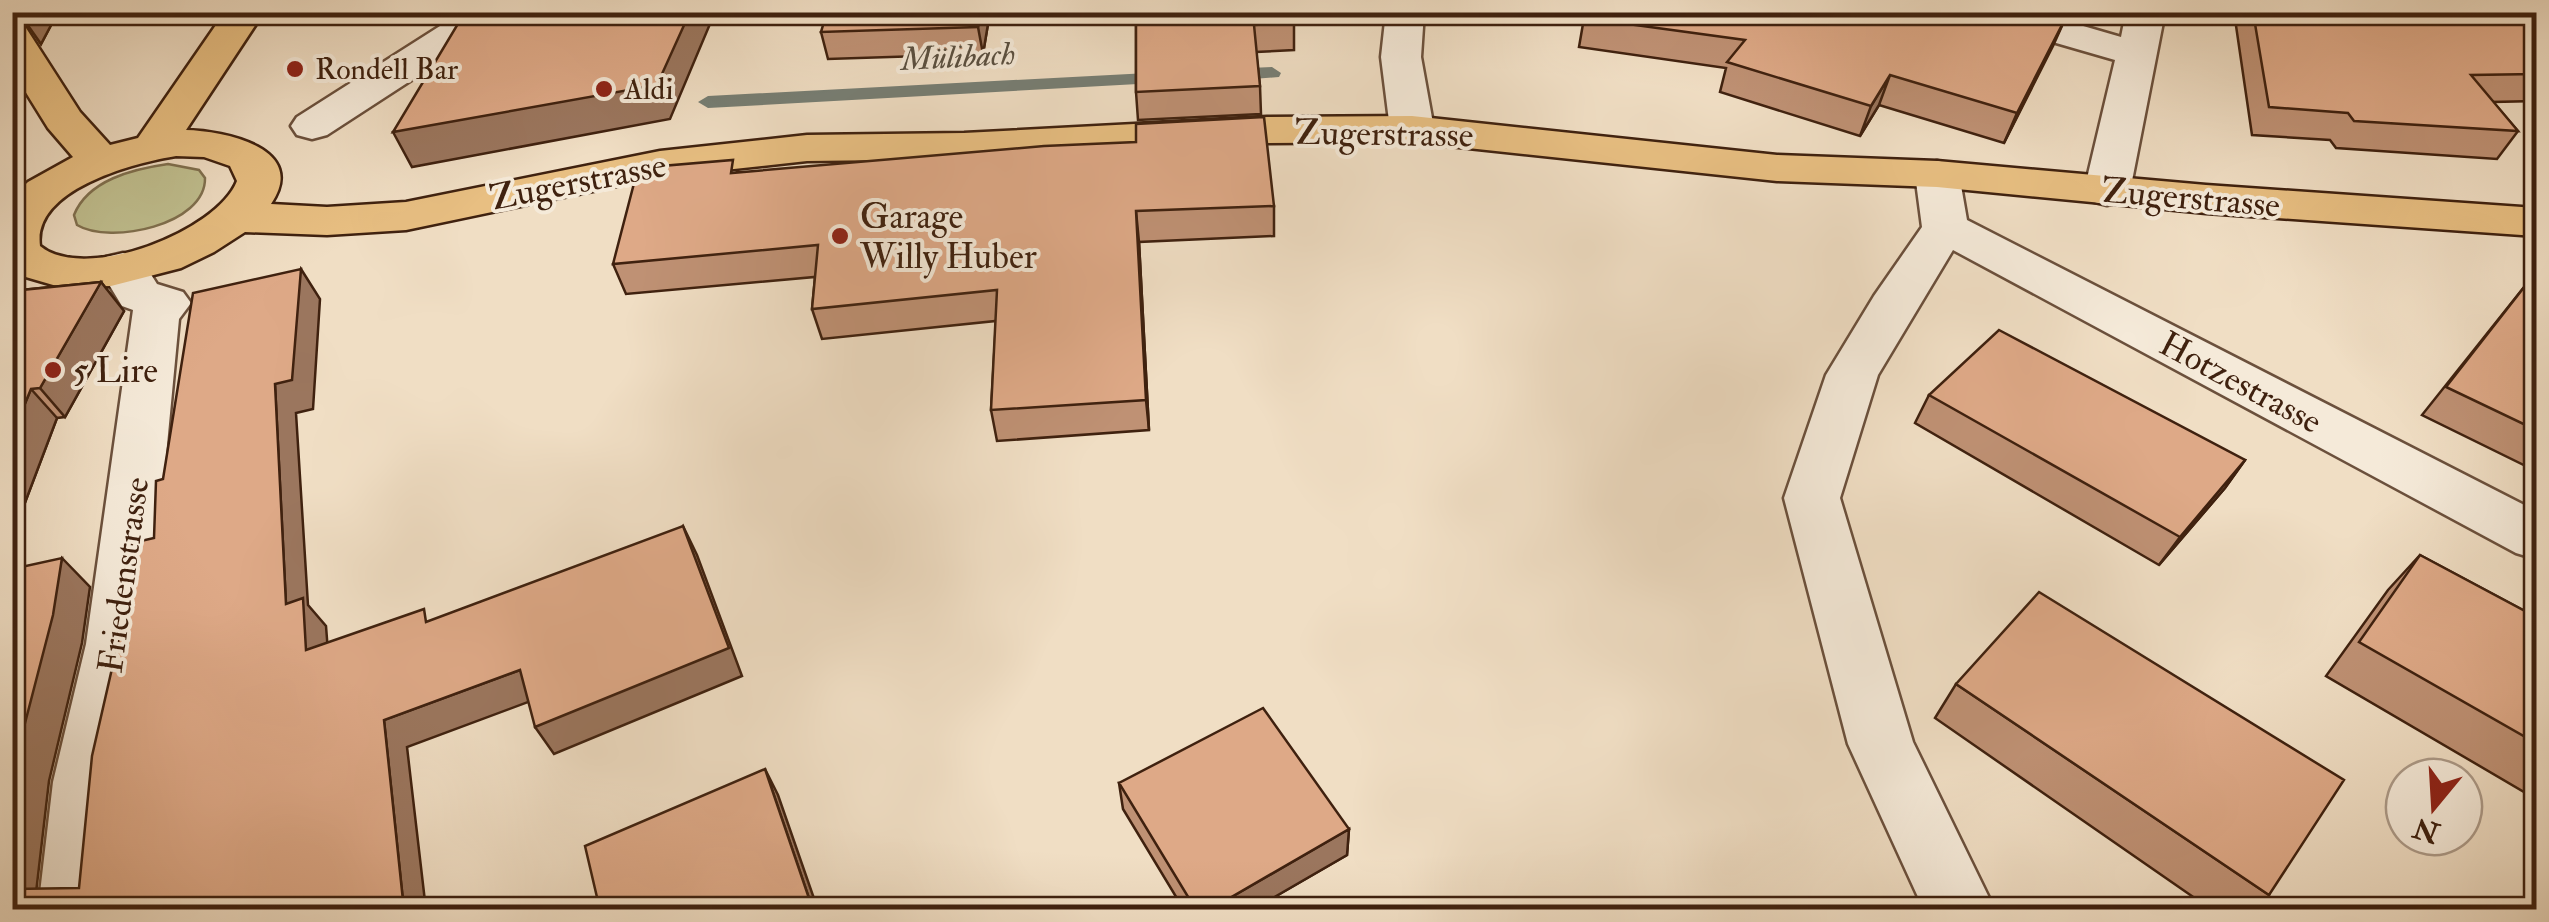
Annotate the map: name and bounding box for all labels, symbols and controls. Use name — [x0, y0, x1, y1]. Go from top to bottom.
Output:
water label: Mülibach — [898, 34, 1016, 80]
place label: Rondell Bar — [315, 51, 458, 88]
marker: Rondell Bar — [284, 58, 306, 80]
place label: Aldi — [623, 71, 673, 108]
marker: Aldi — [593, 78, 615, 100]
street label: Zugerstrasse — [1294, 110, 1474, 158]
street label: Zugerstrasse — [486, 143, 670, 221]
street label: Zugerstrasse — [2100, 168, 2282, 228]
place label: Garage Willy Huber — [859, 195, 1037, 279]
marker: Garage Willy Huber — [829, 225, 851, 247]
street label: Hotzestrasse — [2152, 322, 2329, 444]
place label: 5 Lire — [73, 349, 158, 393]
marker: 5 Lire — [42, 359, 64, 381]
street label: Friedenstrasse — [88, 474, 159, 676]
north arrow — [2384, 757, 2484, 857]
text: N — [2409, 809, 2445, 850]

